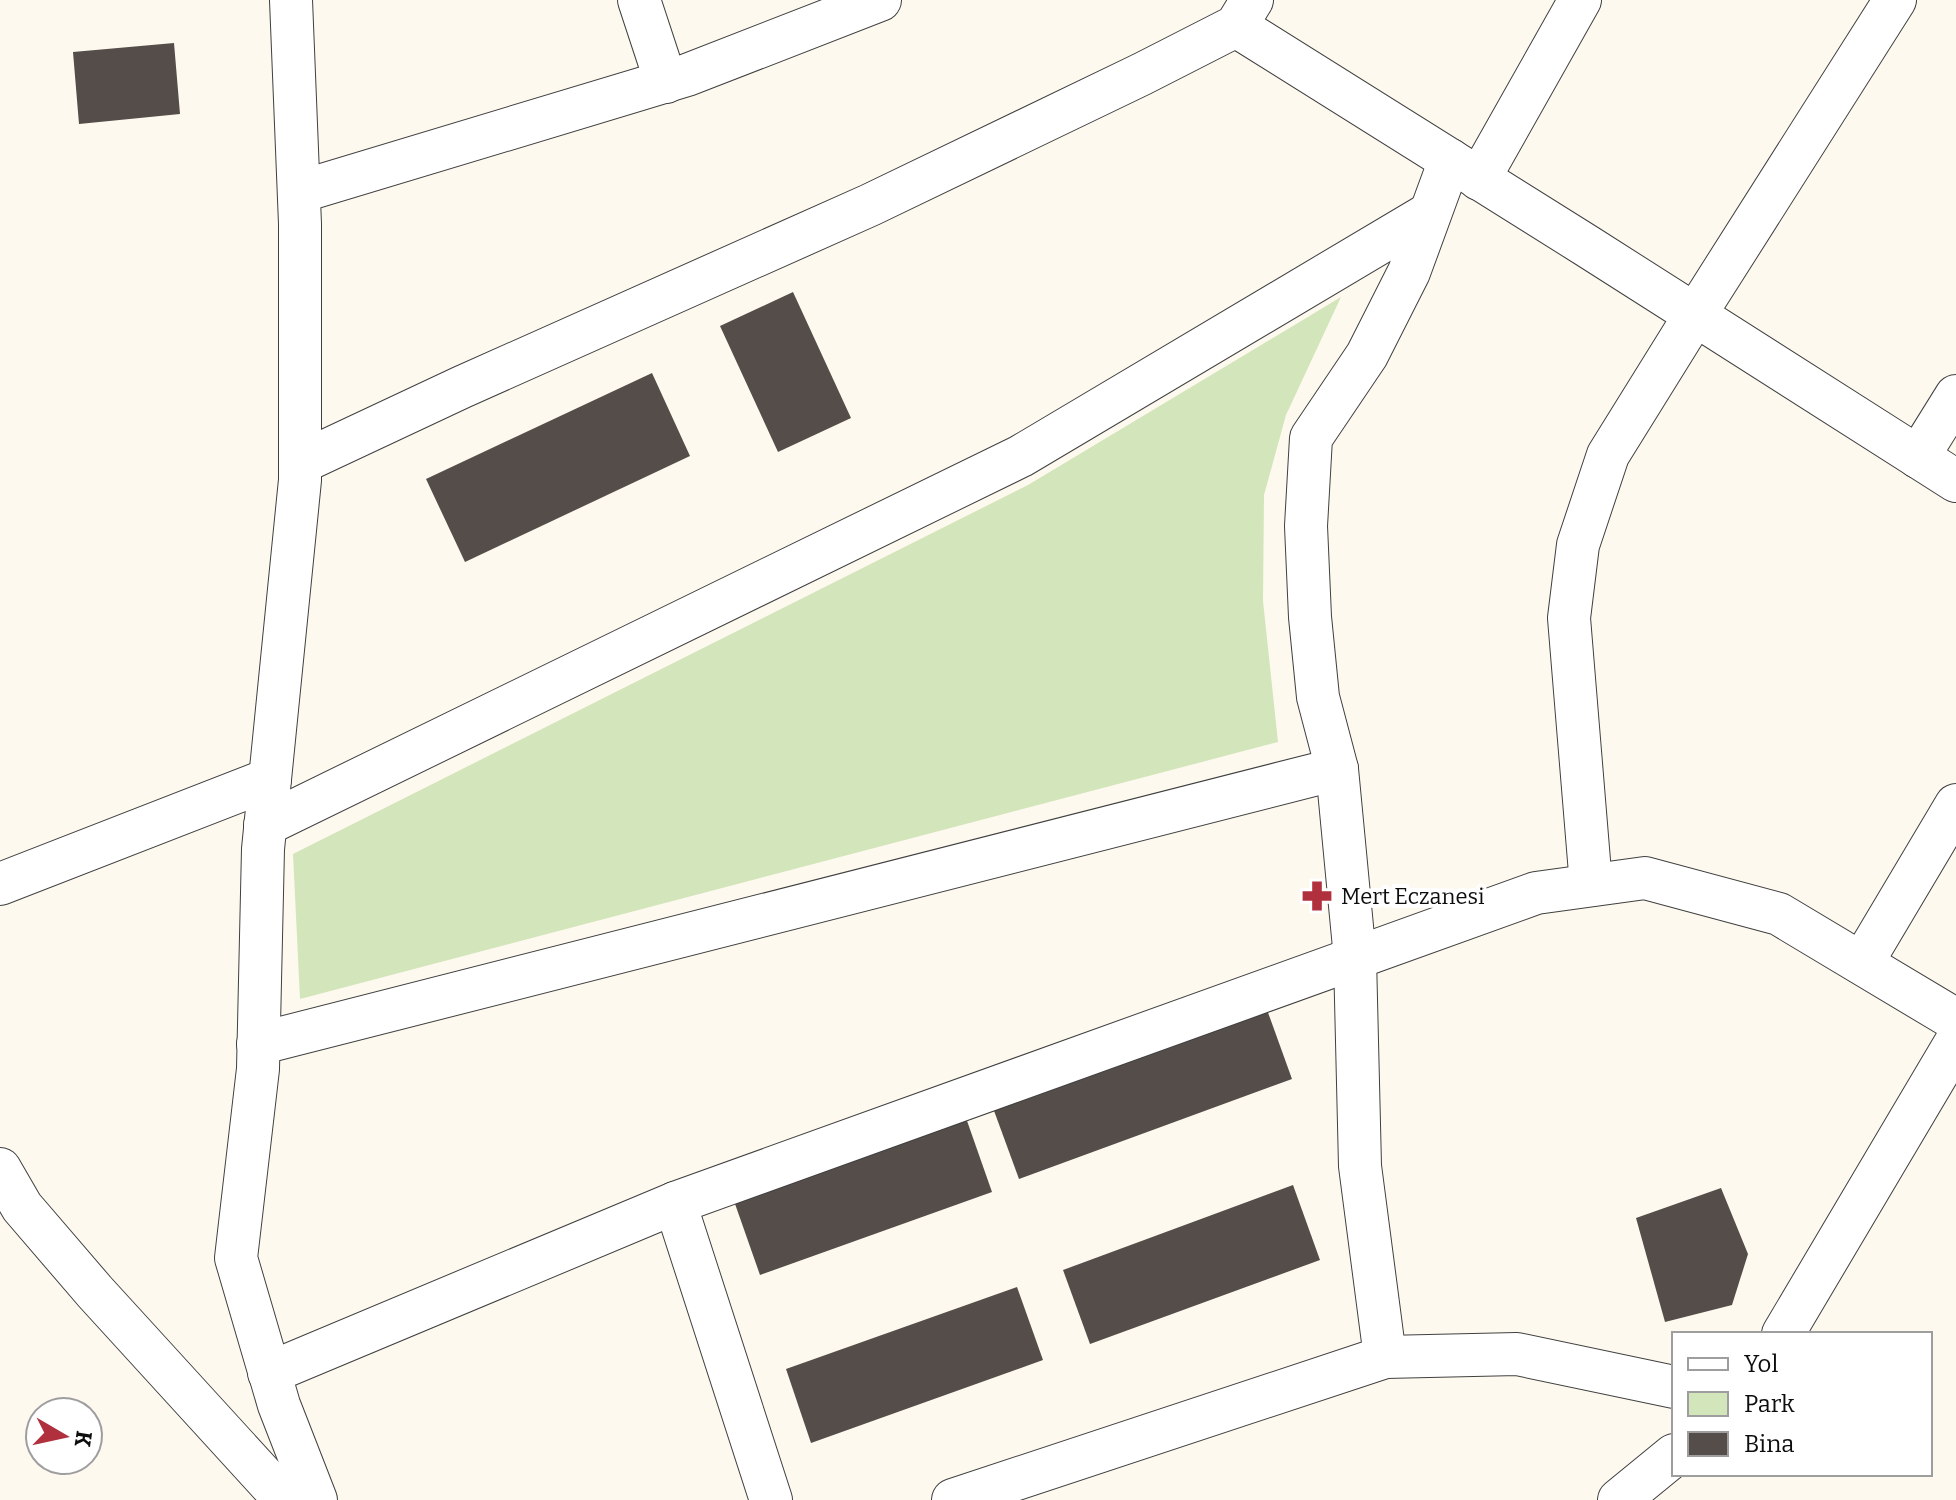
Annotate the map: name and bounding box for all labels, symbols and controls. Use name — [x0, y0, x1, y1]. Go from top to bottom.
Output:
pharmacy icon: Mert Eczanesi — [1300, 879, 1334, 913]
place label: Mert Eczanesi — [1341, 883, 1485, 910]
legend — [1672, 1332, 1932, 1476]
text: Yol — [1744, 1350, 1778, 1378]
text: Park — [1744, 1390, 1795, 1418]
north arrow — [24, 1396, 104, 1476]
text: K — [69, 1429, 98, 1449]
text: Bina — [1744, 1430, 1794, 1458]

